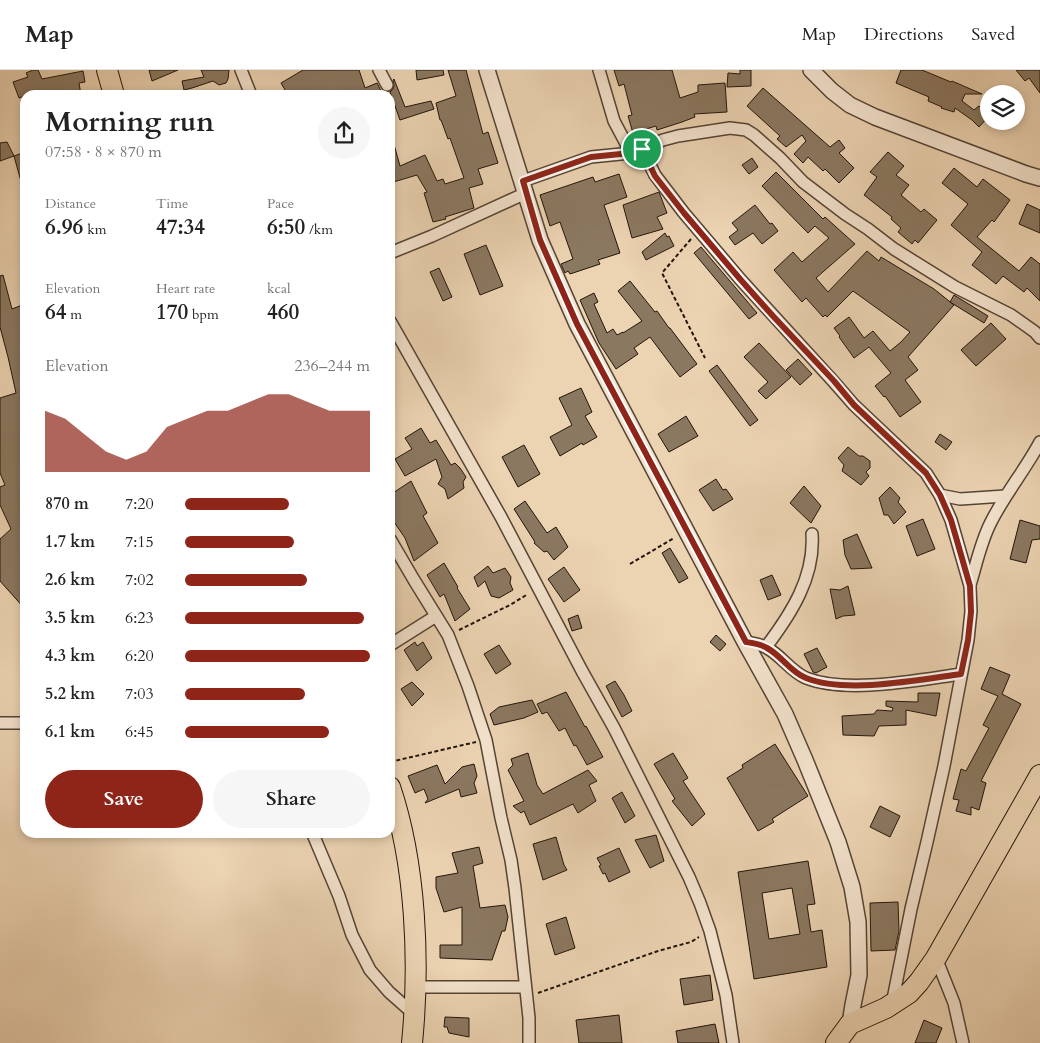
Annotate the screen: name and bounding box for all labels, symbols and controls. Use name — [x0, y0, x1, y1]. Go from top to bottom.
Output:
text: Map — [25, 18, 74, 51]
text: Map — [802, 22, 836, 47]
text: Directions — [864, 22, 943, 47]
text: Saved — [971, 22, 1015, 47]
map controls — [980, 85, 1025, 130]
button: layers — [980, 85, 1025, 130]
text: Morning run — [45, 103, 214, 141]
button: share — [318, 107, 370, 159]
pin — [621, 128, 663, 170]
icon: arrive — [628, 135, 656, 163]
text: 07:58 · 8 × 870 m — [45, 141, 162, 163]
text: Distance — [45, 194, 96, 213]
text: Time — [156, 194, 188, 213]
text: Pace — [267, 194, 294, 213]
text: 6.96 — [45, 213, 83, 242]
text: 47:34 — [156, 213, 205, 242]
text: 6:50 — [267, 213, 305, 242]
text: km — [83, 220, 106, 239]
text: /km — [305, 220, 333, 239]
text: Elevation — [45, 279, 101, 298]
text: Heart rate — [156, 279, 215, 298]
text: kcal — [267, 279, 291, 298]
text: 64 — [45, 298, 67, 327]
text: 170 — [156, 298, 188, 327]
text: 460 — [267, 298, 299, 327]
text: m — [67, 305, 82, 324]
text: bpm — [188, 305, 219, 324]
text: Elevation — [45, 355, 109, 377]
text: 236–244 m — [294, 355, 370, 377]
text: 870 m — [45, 493, 89, 515]
text: 7:20 — [125, 493, 154, 515]
text: 1.7 km — [45, 531, 95, 553]
text: 7:15 — [125, 531, 154, 553]
text: 2.6 km — [45, 569, 95, 591]
text: 7:02 — [125, 569, 154, 591]
text: 3.5 km — [45, 607, 95, 629]
text: 6:23 — [125, 607, 154, 629]
text: 4.3 km — [45, 645, 95, 667]
text: 6:20 — [125, 645, 154, 667]
text: 5.2 km — [45, 683, 95, 705]
text: 7:03 — [125, 683, 154, 705]
text: 6.1 km — [45, 721, 95, 743]
text: 6:45 — [125, 721, 154, 743]
button: Save — [45, 770, 203, 828]
button: Share — [213, 770, 370, 828]

